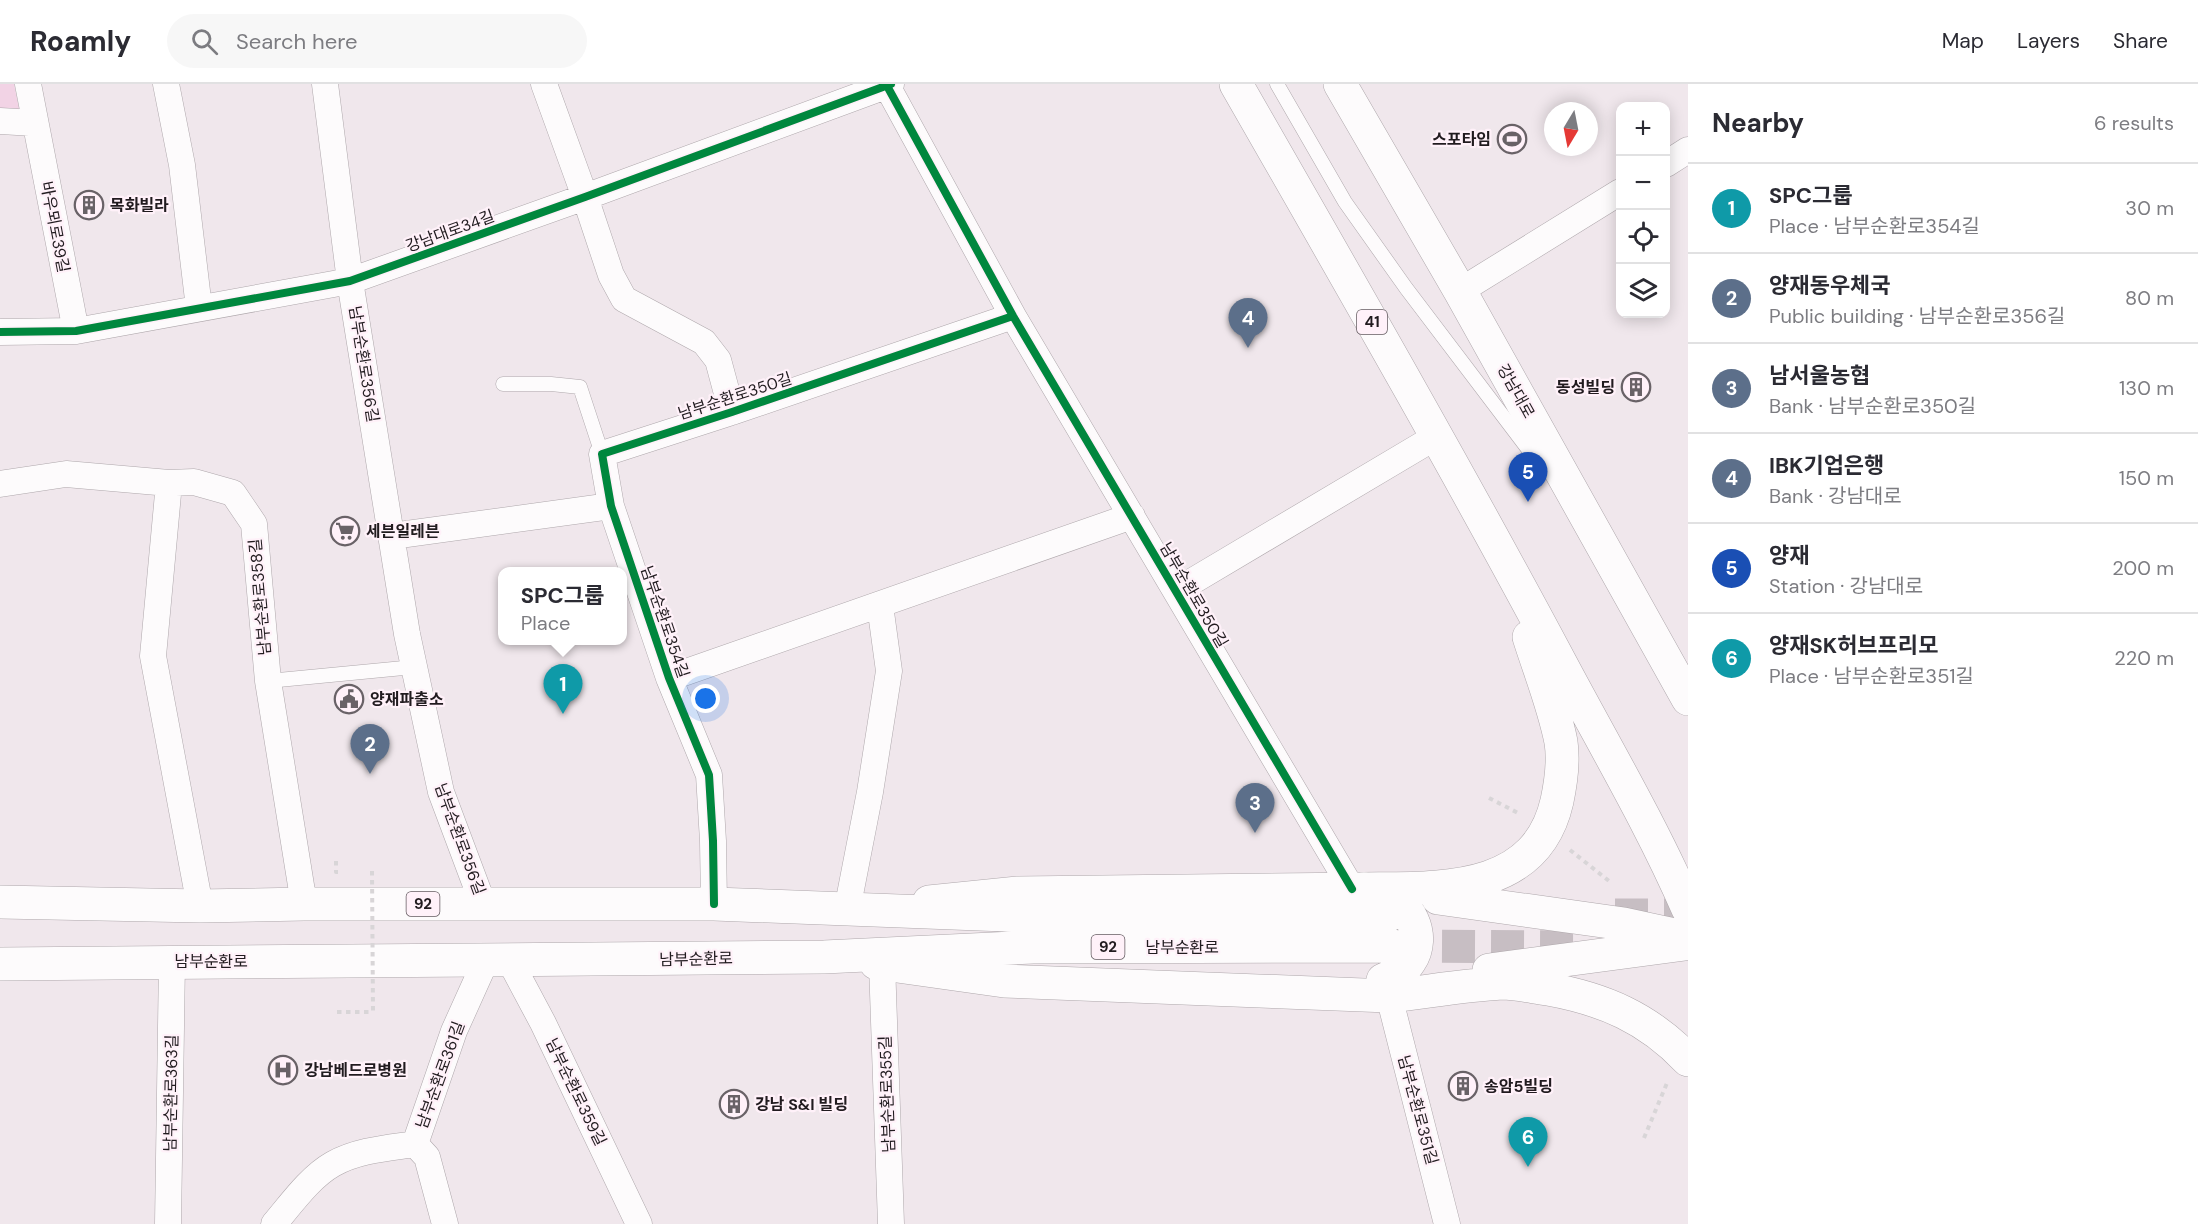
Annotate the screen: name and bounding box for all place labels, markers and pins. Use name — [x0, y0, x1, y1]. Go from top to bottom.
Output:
sports icon: 스포타임 — [1496, 123, 1528, 155]
place label: 스포타임 — [1432, 129, 1491, 150]
building icon: 목화빌라 — [73, 189, 105, 221]
place label: 목화빌라 — [110, 195, 169, 216]
pin: 4 — [1228, 298, 1268, 348]
building icon: 동성빌딩 — [1620, 371, 1652, 403]
place label: 동성빌딩 — [1556, 377, 1615, 398]
pin: 5 — [1508, 452, 1547, 502]
supermarket icon: 세븐일레븐 — [329, 515, 361, 547]
place label: 세븐일레븐 — [366, 521, 440, 542]
pin: 1 — [544, 664, 582, 714]
public building icon: 양재파출소 — [333, 683, 365, 715]
place label: 양재파출소 — [370, 689, 444, 710]
pin: 2 — [350, 724, 389, 774]
pin: 3 — [1236, 784, 1274, 833]
hospital icon: 강남베드로병원 — [267, 1054, 299, 1086]
place label: 강남베드로병원 — [304, 1060, 407, 1081]
building icon: 송암5빌딩 — [1447, 1070, 1479, 1102]
place label: 송암5빌딩 — [1484, 1076, 1553, 1097]
building icon: 강남 S&I 빌딩 — [718, 1088, 750, 1120]
place label: 강남 S&I 빌딩 — [755, 1094, 848, 1115]
pin: 6 — [1508, 1118, 1547, 1167]

